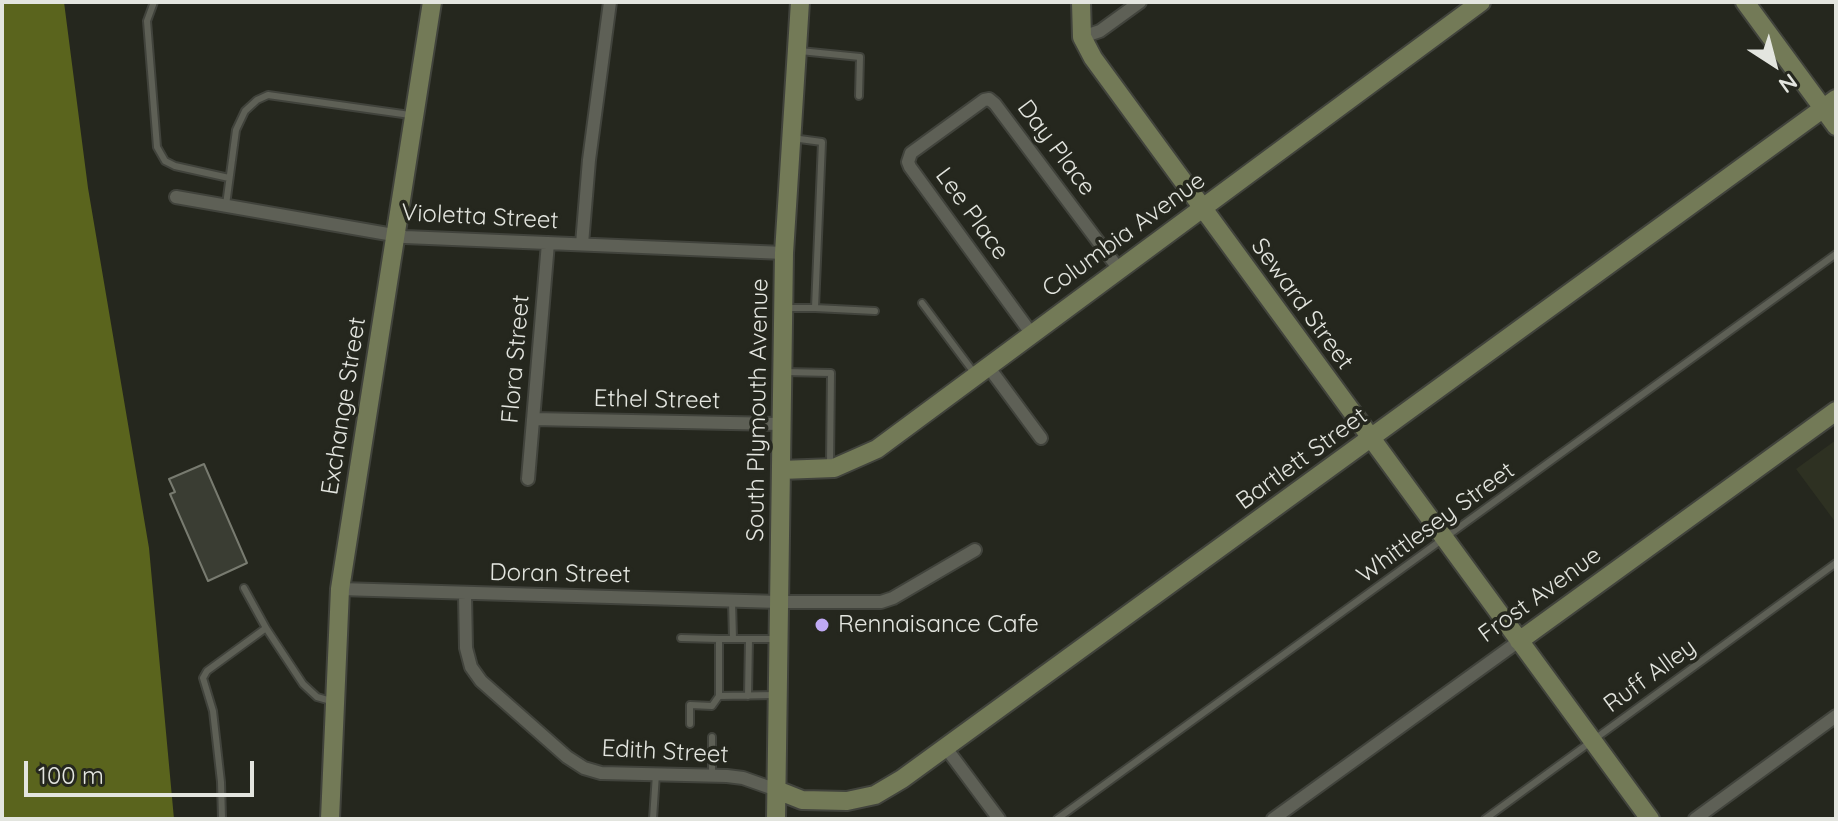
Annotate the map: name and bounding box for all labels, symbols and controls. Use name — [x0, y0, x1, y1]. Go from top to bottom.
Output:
north arrow — [1734, 24, 1814, 104]
text: N — [1773, 67, 1803, 99]
street label: Day Place — [1011, 94, 1101, 202]
street label: Lee Place — [929, 162, 1015, 266]
street label: Columbia Avenue — [1037, 166, 1211, 304]
street label: Violetta Street — [401, 199, 559, 235]
street label: Seward Street — [1245, 233, 1359, 375]
street label: South Plymouth Avenue — [741, 278, 775, 542]
street label: Flora Street — [496, 293, 536, 425]
street label: Exchange Street — [316, 315, 372, 497]
street label: Ethel Street — [593, 384, 721, 416]
street label: Bartlett Street — [1231, 402, 1373, 516]
street label: Whittlesey Street — [1352, 456, 1520, 590]
street label: Frost Avenue — [1473, 541, 1607, 649]
street label: Doran Street — [489, 558, 631, 590]
place label: Rennaisance Cafe — [838, 611, 1039, 639]
marker: Rennaisance Cafe — [813, 616, 831, 634]
street label: Ruff Alley — [1598, 633, 1702, 719]
street label: Edith Street — [601, 734, 729, 770]
scale bar — [28, 745, 258, 795]
text: 100 m — [38, 760, 104, 790]

